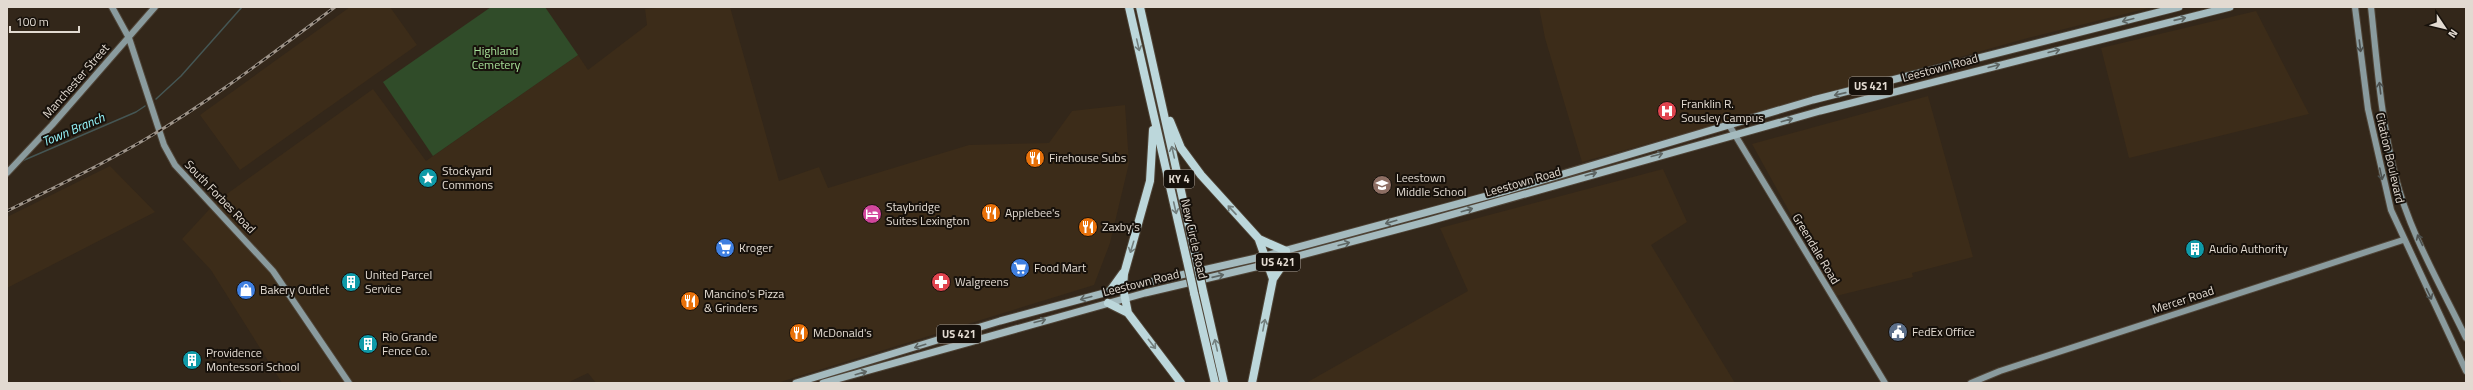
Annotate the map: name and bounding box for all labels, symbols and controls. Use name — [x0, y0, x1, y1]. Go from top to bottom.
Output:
scale bar — [10, 8, 79, 34]
north arrow — [2425, 8, 2465, 48]
text: 100 m — [16, 12, 49, 31]
one-way arrow — [2173, 14, 2186, 22]
one-way arrow — [2122, 17, 2135, 25]
text: N — [2444, 26, 2462, 41]
street label: Manchester Street — [38, 38, 114, 122]
one-way arrow — [1134, 38, 1142, 51]
one-way arrow — [2356, 39, 2364, 52]
park label: Highland Cemetery — [472, 41, 521, 74]
one-way arrow — [2047, 46, 2060, 54]
street label: Leestown Road — [1900, 48, 1980, 87]
one-way arrow — [1987, 61, 2000, 69]
road number: US 421 — [1849, 77, 1893, 95]
one-way arrow — [2377, 82, 2384, 95]
one-way arrow — [1833, 90, 1846, 98]
place label: Franklin R. Sousley Campus — [1681, 94, 1764, 127]
hospital icon: Franklin R. Sousley Campus — [1656, 100, 1678, 122]
water label: Town Branch — [39, 107, 108, 151]
street label: Citation Boulevard — [2371, 111, 2410, 205]
one-way arrow — [1780, 116, 1793, 123]
one-way arrow — [1168, 146, 1176, 159]
restaurant icon: Firehouse Subs — [1024, 147, 1046, 169]
place label: Firehouse Subs — [1049, 148, 1127, 167]
one-way arrow — [1651, 151, 1664, 159]
street label: South Forbes Road — [180, 156, 260, 238]
place label: Stockyard Commons — [442, 161, 494, 194]
street label: Leestown Road — [1483, 162, 1563, 201]
place icon: Stockyard Commons — [417, 167, 439, 189]
one-way arrow — [2378, 167, 2386, 180]
place label: Leestown Middle School — [1396, 168, 1467, 201]
road number: KY 4 — [1164, 170, 1194, 188]
one-way arrow — [1585, 170, 1598, 177]
school or university icon: Leestown Middle School — [1371, 174, 1393, 196]
place label: Staybridge Suites Lexington — [886, 197, 969, 230]
street label: New Circle Road — [1176, 197, 1213, 281]
one-way arrow — [1172, 201, 1179, 214]
restaurant icon: Applebee's — [980, 202, 1002, 224]
hotel icon: Staybridge Suites Lexington — [861, 203, 883, 225]
place label: Applebee's — [1005, 203, 1060, 222]
one-way arrow — [1228, 205, 1237, 215]
one-way arrow — [1460, 206, 1473, 213]
street label: Greendale Road — [1788, 210, 1845, 288]
restaurant icon: Zaxby's — [1077, 216, 1099, 238]
place label: Zaxby's — [1102, 217, 1140, 236]
one-way arrow — [1385, 219, 1398, 226]
one-way arrow — [2416, 234, 2423, 246]
supermarket icon: Kroger — [714, 237, 736, 259]
place label: Kroger — [739, 238, 773, 257]
building icon: Audio Authority — [2184, 238, 2206, 260]
place label: Audio Authority — [2209, 239, 2288, 258]
one-way arrow — [1337, 240, 1350, 247]
one-way arrow — [1128, 241, 1135, 254]
road number: US 421 — [1256, 253, 1300, 271]
supermarket icon: Food Mart — [1009, 257, 1031, 279]
place label: Food Mart — [1034, 258, 1087, 277]
street label: Leestown Road — [1101, 264, 1181, 301]
place label: United Parcel Service — [365, 265, 432, 298]
building icon: United Parcel Service — [340, 271, 362, 293]
pharmacy icon: Walgreens — [930, 271, 952, 293]
place label: Walgreens — [955, 272, 1009, 291]
one-way arrow — [1211, 272, 1224, 279]
shop icon: Bakery Outlet — [235, 279, 257, 301]
place label: Bakery Outlet — [260, 280, 330, 299]
street label: Mercer Road — [2149, 281, 2216, 318]
place label: Mancino's Pizza & Grinders — [704, 284, 784, 317]
one-way arrow — [2426, 288, 2433, 300]
restaurant icon: Mancino's Pizza & Grinders — [679, 290, 701, 312]
one-way arrow — [1079, 295, 1092, 302]
one-way arrow — [1033, 317, 1046, 325]
one-way arrow — [1260, 318, 1268, 331]
public building icon: FedEx Office — [1887, 321, 1909, 343]
restaurant icon: McDonald's — [788, 322, 810, 344]
place label: FedEx Office — [1912, 322, 1975, 341]
place label: McDonald's — [813, 323, 872, 342]
road number: US 421 — [937, 325, 981, 343]
place label: Rio Grande Fence Co. — [382, 327, 437, 360]
building icon: Rio Grande Fence Co. — [357, 333, 379, 355]
one-way arrow — [1147, 338, 1156, 349]
one-way arrow — [1211, 339, 1219, 352]
place label: Providence Montessori School — [206, 343, 300, 376]
one-way arrow — [914, 343, 927, 350]
building icon: Providence Montessori School — [181, 349, 203, 371]
one-way arrow — [854, 368, 867, 376]

